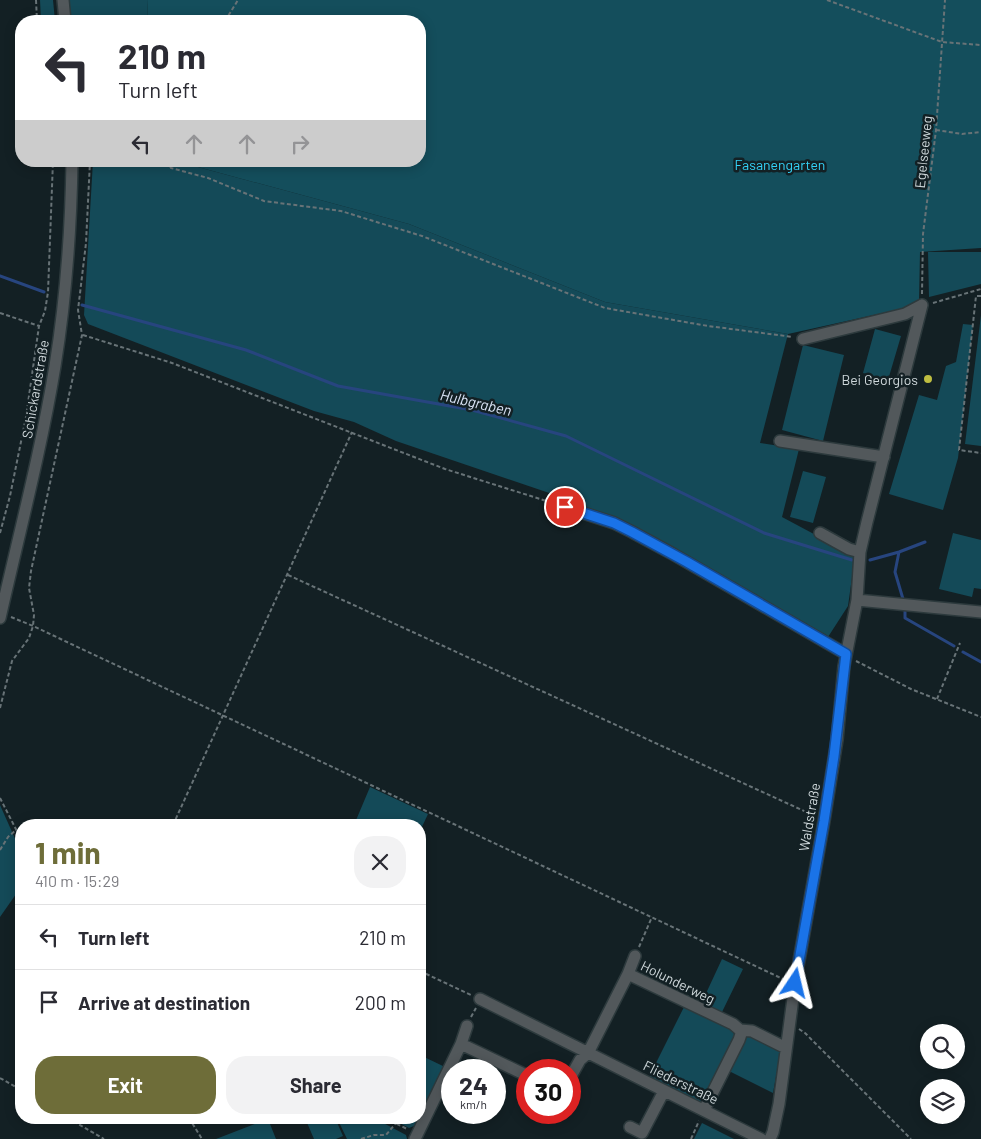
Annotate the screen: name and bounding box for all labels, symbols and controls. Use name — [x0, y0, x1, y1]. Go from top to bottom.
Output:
text: 210 m — [118, 34, 206, 76]
icon: left — [35, 35, 100, 100]
text: Turn left — [118, 76, 198, 102]
street label: Egelseeweg — [911, 115, 935, 189]
icon: left — [127, 130, 155, 158]
icon: ahead — [180, 130, 208, 158]
icon: ahead — [233, 130, 261, 158]
icon: right — [286, 130, 314, 158]
park label: Fasanengarten — [735, 156, 825, 173]
street label: Schickardstraße — [18, 338, 52, 440]
place label: Bei Georgios — [841, 371, 918, 388]
marker: Bei Georgios — [922, 373, 934, 385]
water label: Hulbgraben — [438, 385, 514, 419]
pin — [544, 486, 586, 528]
icon: arrive — [551, 493, 579, 521]
street label: Waldstraße — [795, 782, 823, 852]
text: 1 min — [35, 834, 101, 870]
button: close — [354, 836, 406, 888]
text: 410 m · 15:29 — [35, 871, 119, 890]
icon: left — [35, 923, 63, 951]
text: Turn left — [78, 926, 149, 949]
text: 210 m — [359, 926, 406, 949]
position arrow — [768, 956, 820, 1008]
street label: Holunderweg — [638, 957, 718, 1007]
icon: arrive — [35, 988, 63, 1016]
text: Arrive at destination — [78, 991, 250, 1014]
text: 200 m — [355, 991, 406, 1014]
map controls — [920, 1024, 965, 1124]
button: search — [920, 1024, 965, 1069]
button: Exit — [35, 1056, 216, 1114]
button: Share — [226, 1056, 406, 1114]
street label: Fliederstraße — [641, 1056, 721, 1108]
speed limit sign: 30 — [516, 1059, 581, 1124]
text: 24 — [459, 1070, 488, 1100]
button: layers — [920, 1079, 965, 1124]
text: km/h — [460, 1097, 487, 1111]

